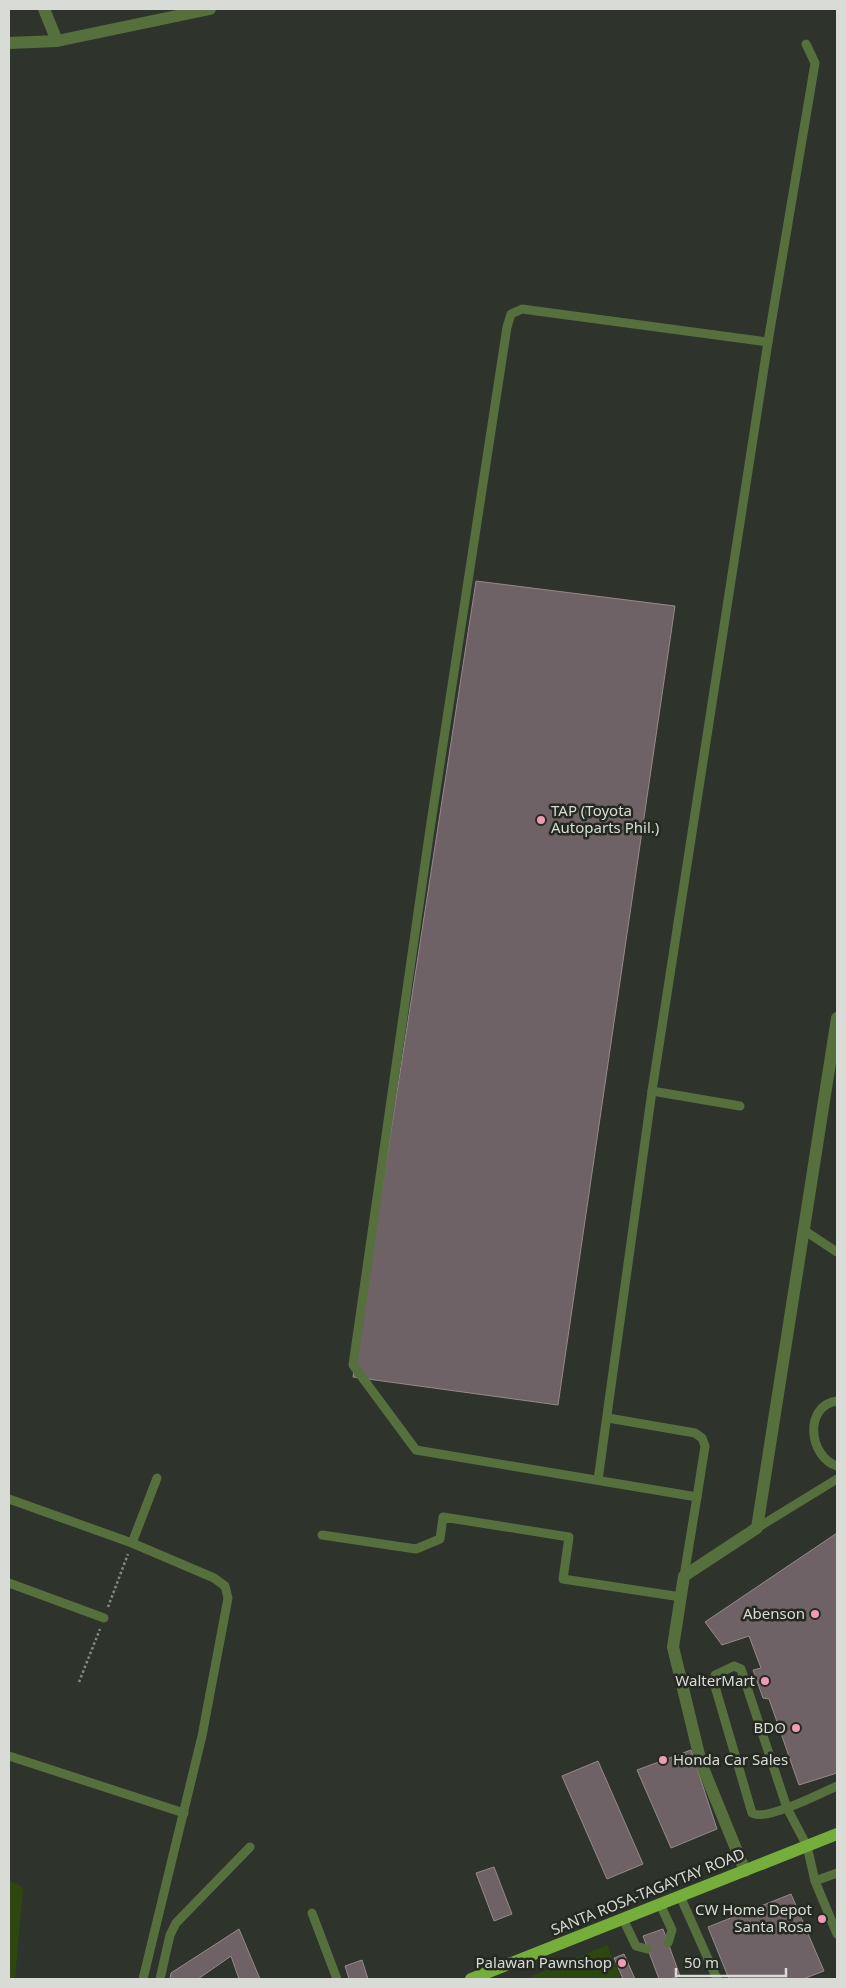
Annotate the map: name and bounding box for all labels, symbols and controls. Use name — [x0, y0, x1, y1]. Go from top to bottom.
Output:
place label: TAP (Toyota Autoparts Phil.) — [551, 800, 659, 837]
marker: TAP (Toyota Autoparts Phil.) — [535, 814, 547, 826]
place label: Abenson — [743, 1603, 805, 1623]
marker: Abenson — [809, 1608, 821, 1620]
place label: WalterMart — [675, 1670, 756, 1690]
marker: WalterMart — [759, 1675, 771, 1687]
place label: BDO — [754, 1717, 786, 1737]
marker: BDO — [790, 1722, 802, 1734]
place label: Honda Car Sales — [673, 1749, 788, 1769]
marker: Honda Car Sales — [657, 1754, 669, 1766]
street label: SANTA ROSA-TAGAYTAY ROAD — [548, 1843, 748, 1939]
place label: CW Home Depot Santa Rosa — [695, 1899, 813, 1936]
marker: CW Home Depot Santa Rosa — [816, 1913, 828, 1925]
scale bar — [676, 1946, 786, 1978]
place label: Palawan Pawnshop — [476, 1952, 612, 1972]
text: 50 m — [684, 1952, 719, 1972]
marker: Palawan Pawnshop — [616, 1957, 628, 1969]

